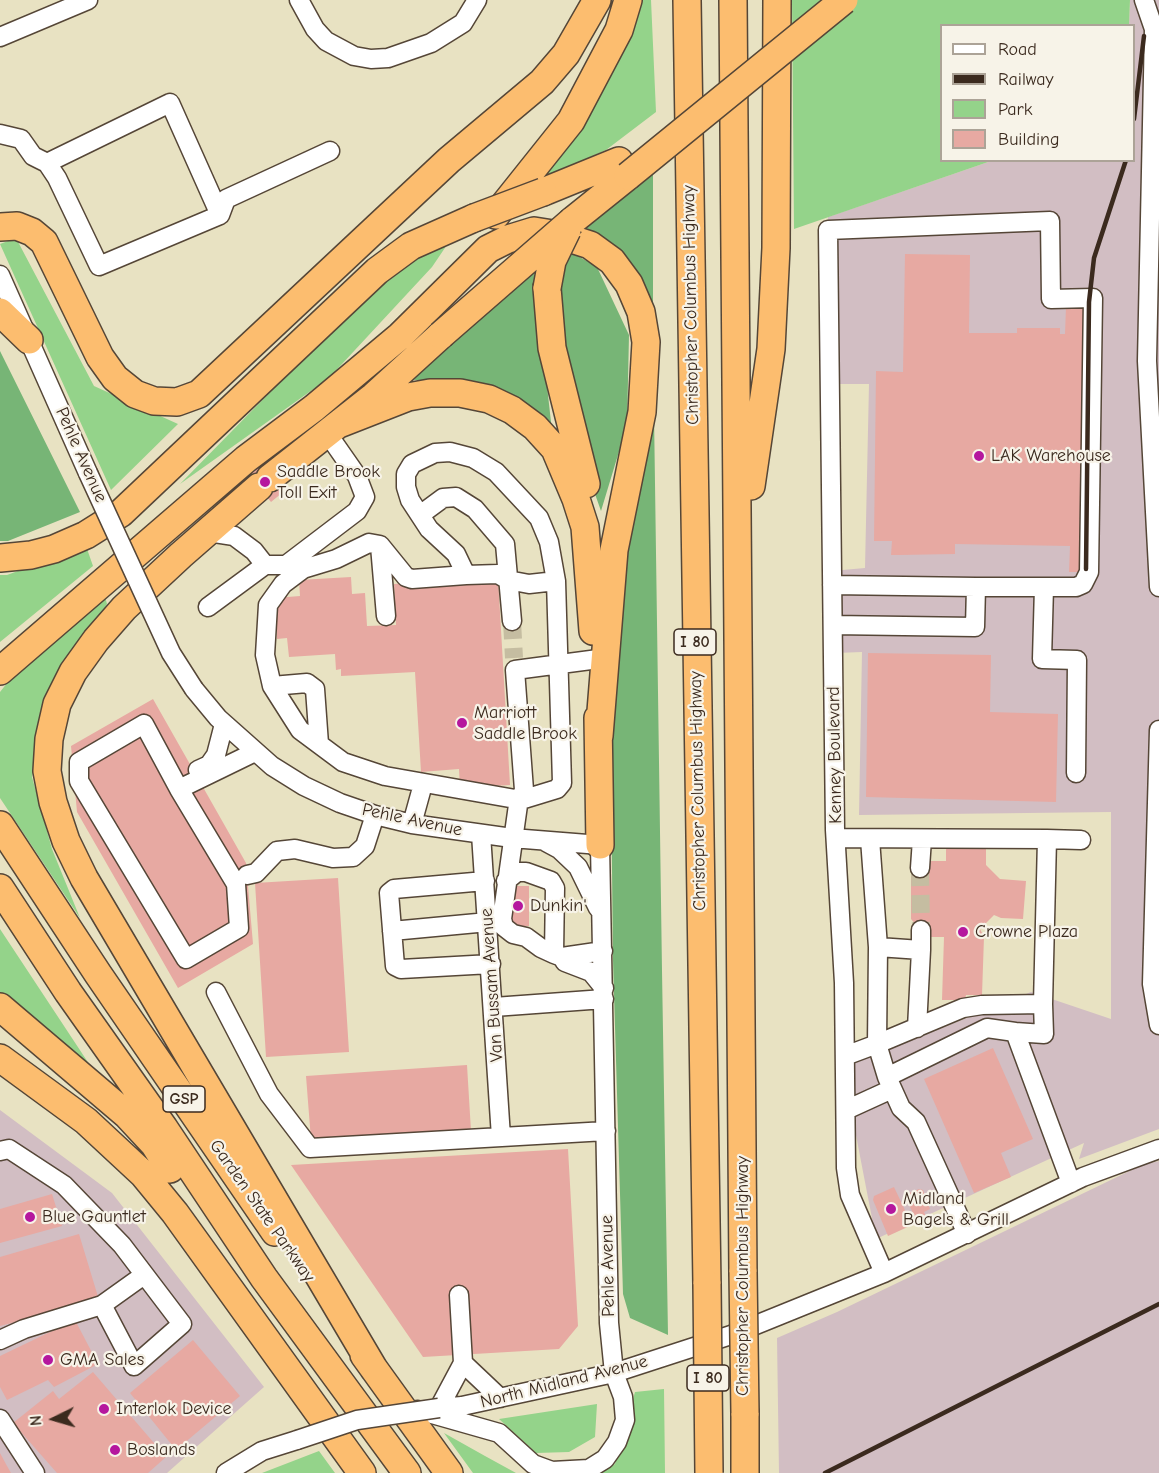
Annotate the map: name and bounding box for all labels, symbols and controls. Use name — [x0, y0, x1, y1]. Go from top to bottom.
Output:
legend — [940, 24, 1135, 162]
text: Road — [998, 39, 1037, 60]
text: Railway — [998, 69, 1054, 90]
text: Park — [998, 99, 1032, 120]
text: Building — [998, 129, 1060, 150]
street label: Christopher Columbus Highway — [678, 185, 704, 425]
street label: Pehle Avenue — [50, 404, 112, 506]
place label: LAK Warehouse — [991, 445, 1111, 467]
marker: LAK Warehouse — [972, 449, 986, 463]
place label: Saddle Brook Toll Exit — [277, 461, 380, 504]
marker: Saddle Brook Toll Exit — [258, 475, 272, 489]
road number: I 80 — [674, 629, 716, 655]
street label: Christopher Columbus Highway — [685, 671, 711, 911]
street label: Kenney Boulevard — [823, 686, 847, 824]
place label: Marriott Saddle Brook — [474, 702, 577, 744]
marker: Marriott Saddle Brook — [455, 716, 469, 730]
street label: Pehle Avenue — [360, 799, 464, 841]
place label: Dunkin' — [530, 895, 587, 917]
marker: Dunkin' — [511, 899, 525, 913]
street label: Van Bussam Avenue — [476, 907, 508, 1063]
place label: Crowne Plaza — [975, 921, 1078, 943]
marker: Crowne Plaza — [956, 925, 970, 939]
road number: GSP — [163, 1086, 205, 1112]
street label: Garden State Parkway — [205, 1136, 319, 1286]
street label: Christopher Columbus Highway — [732, 1156, 754, 1396]
place label: Midland Bagels & Grill — [903, 1188, 1009, 1230]
marker: Midland Bagels & Grill — [884, 1202, 898, 1216]
place label: Blue Gauntlet — [42, 1206, 146, 1228]
marker: Blue Gauntlet — [23, 1210, 37, 1224]
street label: Pehle Avenue — [596, 1215, 620, 1317]
place label: GMA Sales — [60, 1349, 144, 1371]
street label: North Midland Avenue — [478, 1351, 650, 1413]
marker: GMA Sales — [41, 1353, 55, 1367]
road number: I 80 — [687, 1365, 729, 1391]
north arrow — [24, 1389, 84, 1449]
place label: Interlok Device — [116, 1398, 232, 1420]
marker: Interlok Device — [97, 1402, 111, 1416]
text: N — [27, 1415, 45, 1427]
place label: Boslands — [127, 1439, 195, 1461]
marker: Boslands — [108, 1443, 122, 1457]

